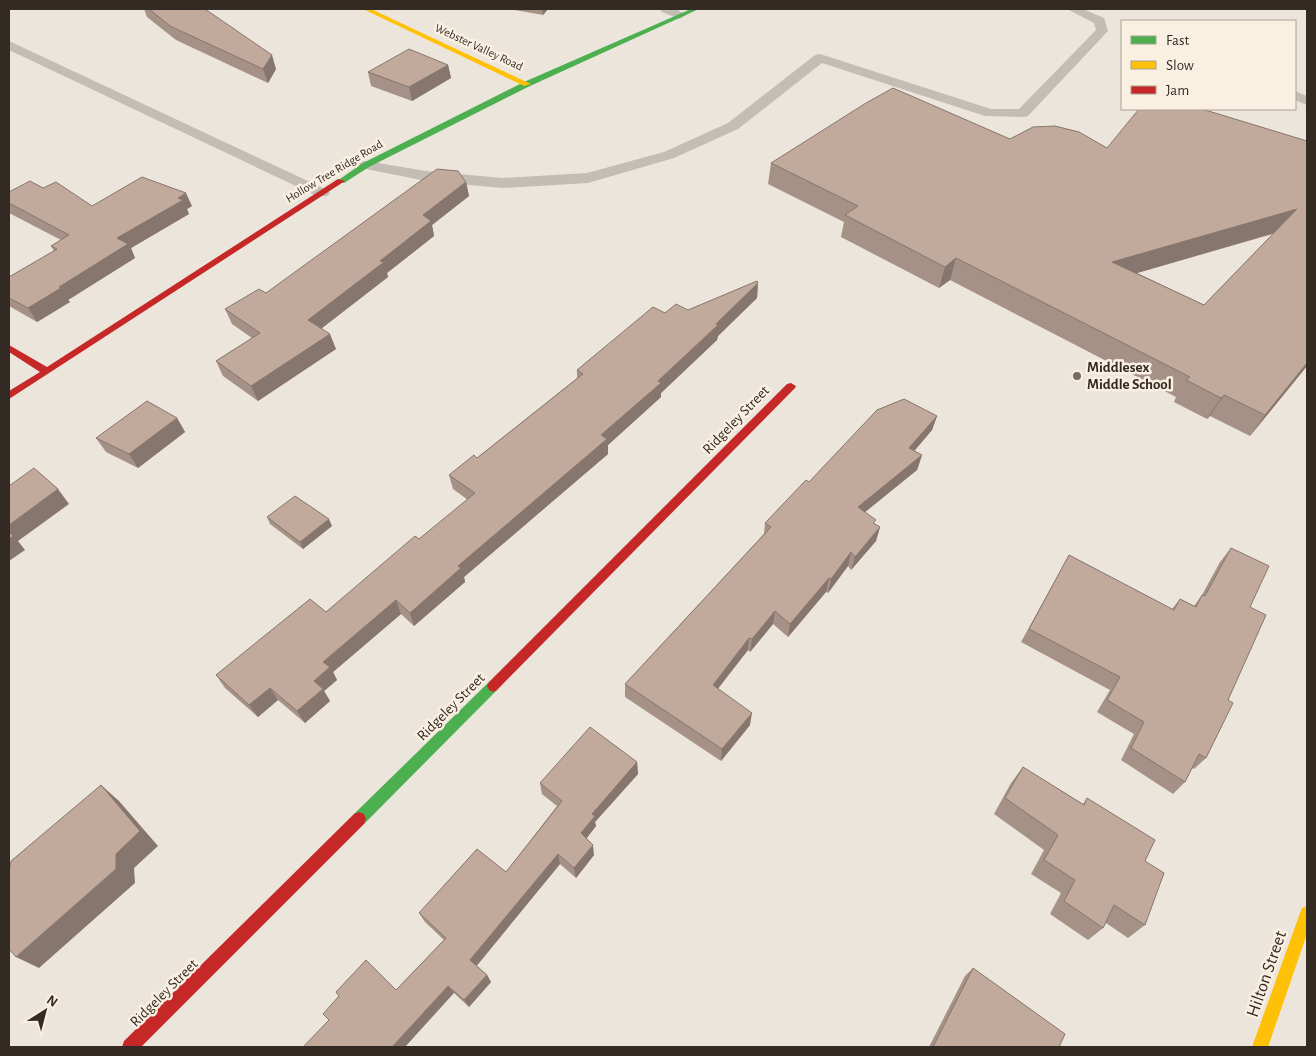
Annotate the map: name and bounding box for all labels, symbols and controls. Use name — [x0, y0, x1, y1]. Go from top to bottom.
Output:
legend — [1121, 20, 1296, 110]
street label: Webster Valley Road — [433, 21, 525, 74]
text: Fast — [1166, 33, 1190, 48]
text: Slow — [1166, 58, 1194, 73]
text: Jam — [1166, 83, 1189, 98]
street label: Hollow Tree Ridge Road — [284, 137, 384, 205]
place label: Middlesex Middle School — [1087, 360, 1172, 392]
marker: Middlesex Middle School — [1071, 370, 1083, 382]
street label: Ridgeley Street — [700, 383, 772, 457]
street label: Ridgeley Street — [414, 670, 488, 744]
street label: Hilton Street — [1244, 928, 1290, 1019]
street label: Ridgeley Street — [127, 956, 201, 1030]
north arrow — [20, 986, 70, 1036]
text: N — [44, 993, 60, 1010]

